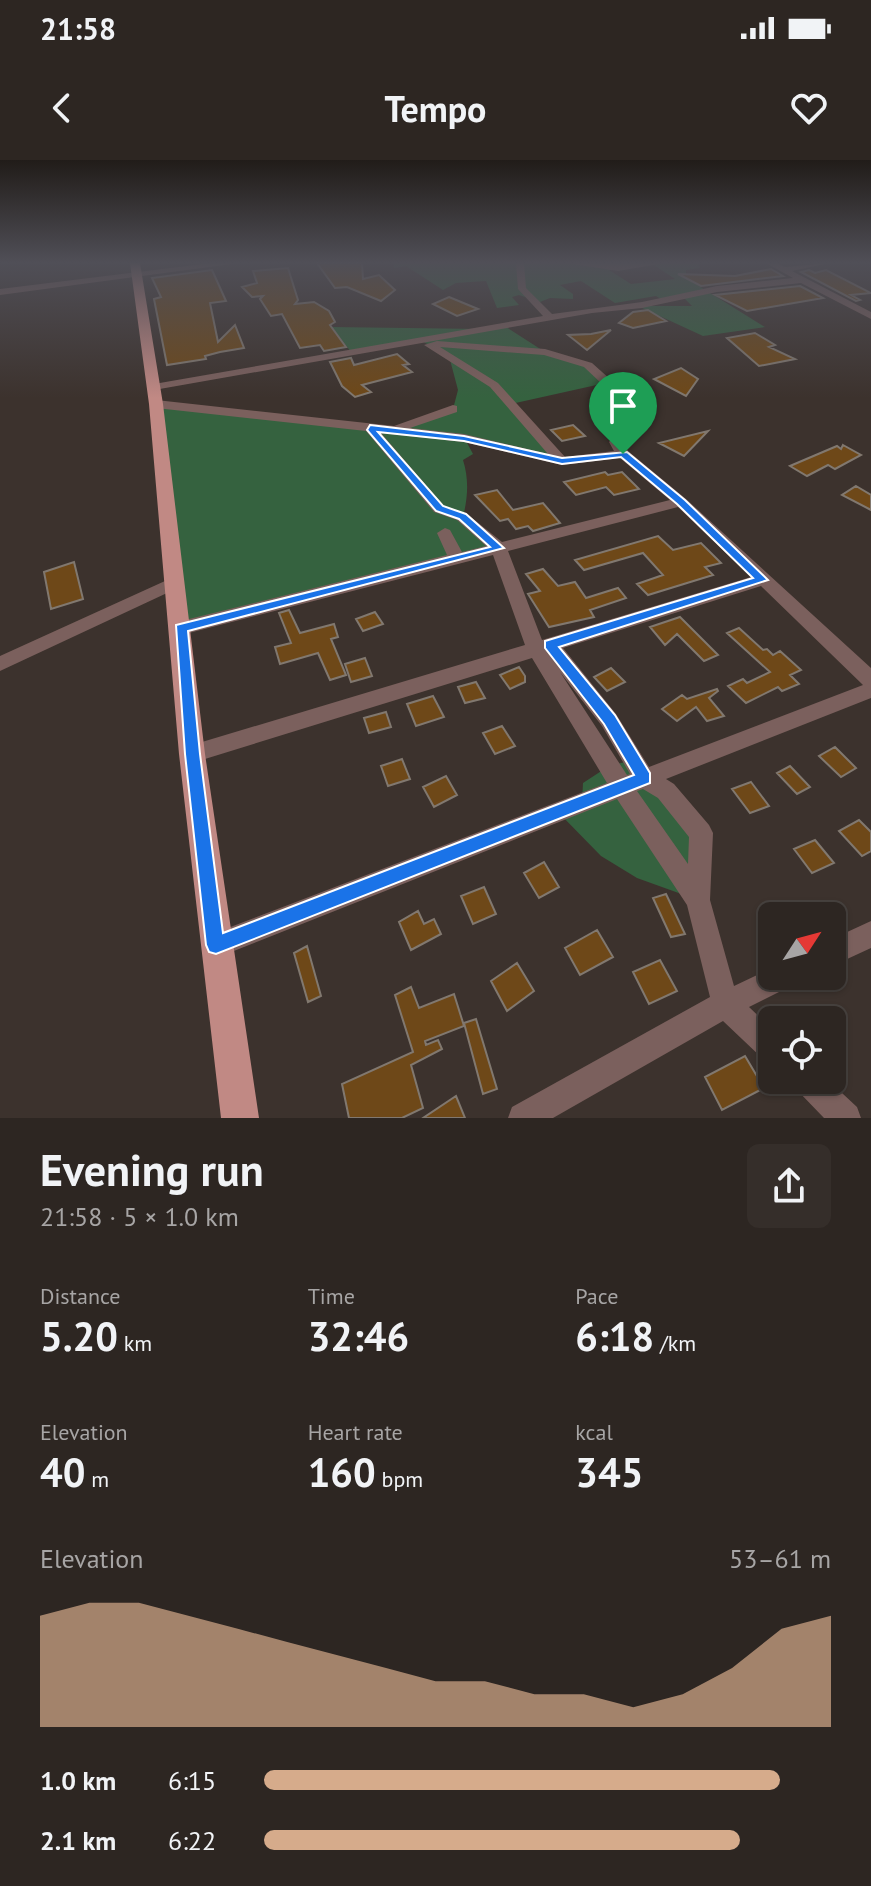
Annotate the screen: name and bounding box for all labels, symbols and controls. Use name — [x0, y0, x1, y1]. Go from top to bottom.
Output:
text: 21:58 — [40, 9, 116, 48]
text: Tempo — [385, 85, 486, 132]
icon: back — [40, 86, 84, 130]
icon: heart — [787, 86, 831, 130]
pin — [589, 372, 657, 454]
icon: arrive — [601, 384, 645, 428]
north arrow — [758, 902, 846, 990]
map controls — [758, 902, 846, 1094]
button: locate — [758, 1006, 846, 1094]
text: Evening run — [40, 1141, 264, 1198]
button: share — [747, 1144, 831, 1228]
text: 21:58 · 5 × 1.0 km — [40, 1200, 239, 1233]
text: Distance — [40, 1282, 121, 1310]
text: Time — [308, 1282, 355, 1310]
text: Pace — [575, 1282, 618, 1310]
text: 5.20 — [40, 1310, 118, 1362]
text: 32:46 — [308, 1310, 409, 1362]
text: 6:18 — [575, 1310, 654, 1362]
text: km — [118, 1329, 152, 1357]
text: /km — [654, 1329, 696, 1357]
text: Elevation — [40, 1418, 128, 1446]
text: Heart rate — [308, 1418, 403, 1446]
text: kcal — [575, 1418, 613, 1446]
text: 40 — [40, 1446, 85, 1498]
text: 160 — [308, 1446, 376, 1498]
text: 345 — [575, 1446, 643, 1498]
text: m — [85, 1465, 109, 1493]
text: bpm — [376, 1465, 423, 1493]
text: Elevation — [40, 1542, 144, 1575]
text: 53–61 m — [729, 1542, 831, 1575]
text: 1.0 km — [40, 1764, 116, 1797]
text: 6:15 — [168, 1764, 216, 1797]
text: 2.1 km — [40, 1824, 116, 1857]
text: 6:22 — [168, 1824, 216, 1857]

